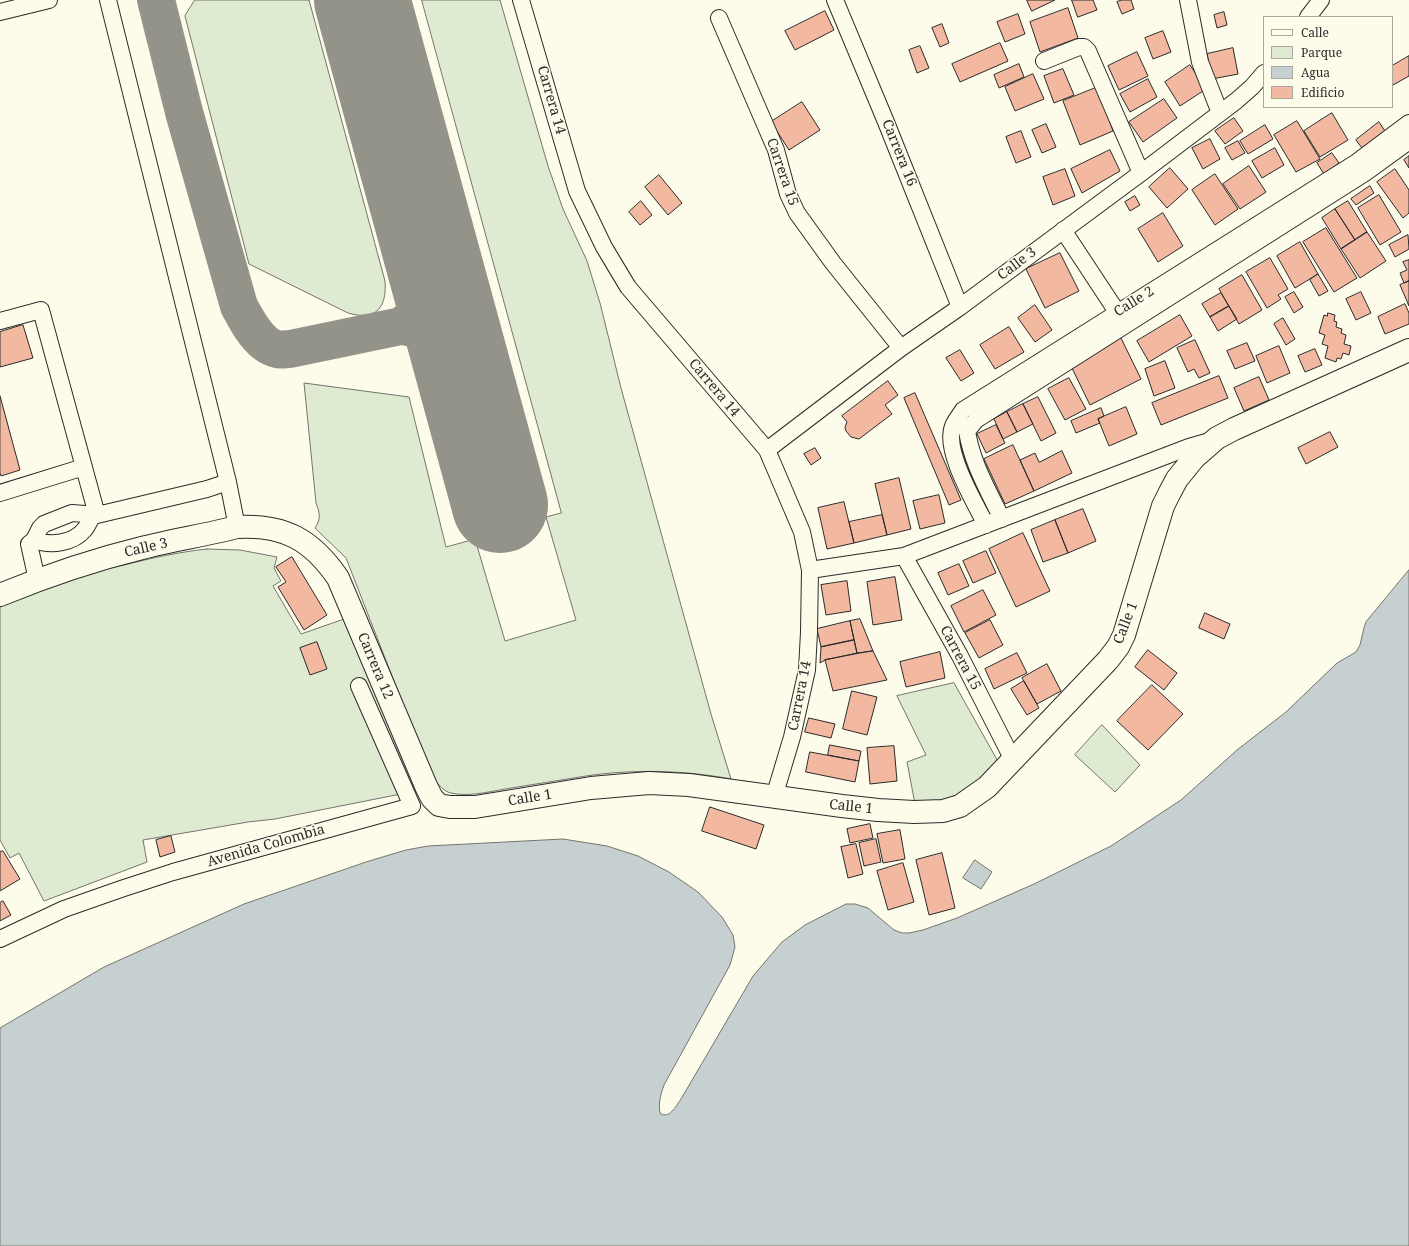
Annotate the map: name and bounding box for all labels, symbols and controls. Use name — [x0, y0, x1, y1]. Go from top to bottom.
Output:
legend — [1263, 16, 1393, 108]
text: Calle — [1301, 24, 1329, 41]
text: Parque — [1301, 44, 1342, 61]
street label: Carrera 14 — [533, 64, 569, 136]
text: Agua — [1301, 64, 1330, 81]
text: Edificio — [1301, 84, 1344, 101]
street label: Carrera 16 — [878, 117, 920, 189]
street label: Carrera 15 — [763, 136, 801, 208]
street label: Calle 3 — [994, 244, 1040, 284]
street label: Calle 2 — [1111, 283, 1157, 321]
street label: Carrera 14 — [685, 356, 743, 420]
street label: Calle 3 — [123, 535, 169, 561]
street label: Calle 1 — [1110, 599, 1142, 647]
street label: Carrera 15 — [936, 623, 984, 693]
street label: Carrera 12 — [353, 630, 397, 702]
street label: Carrera 14 — [785, 660, 815, 732]
street label: Calle 1 — [507, 786, 553, 810]
street label: Calle 1 — [828, 796, 874, 818]
street label: Avenida Colombia — [205, 821, 327, 871]

